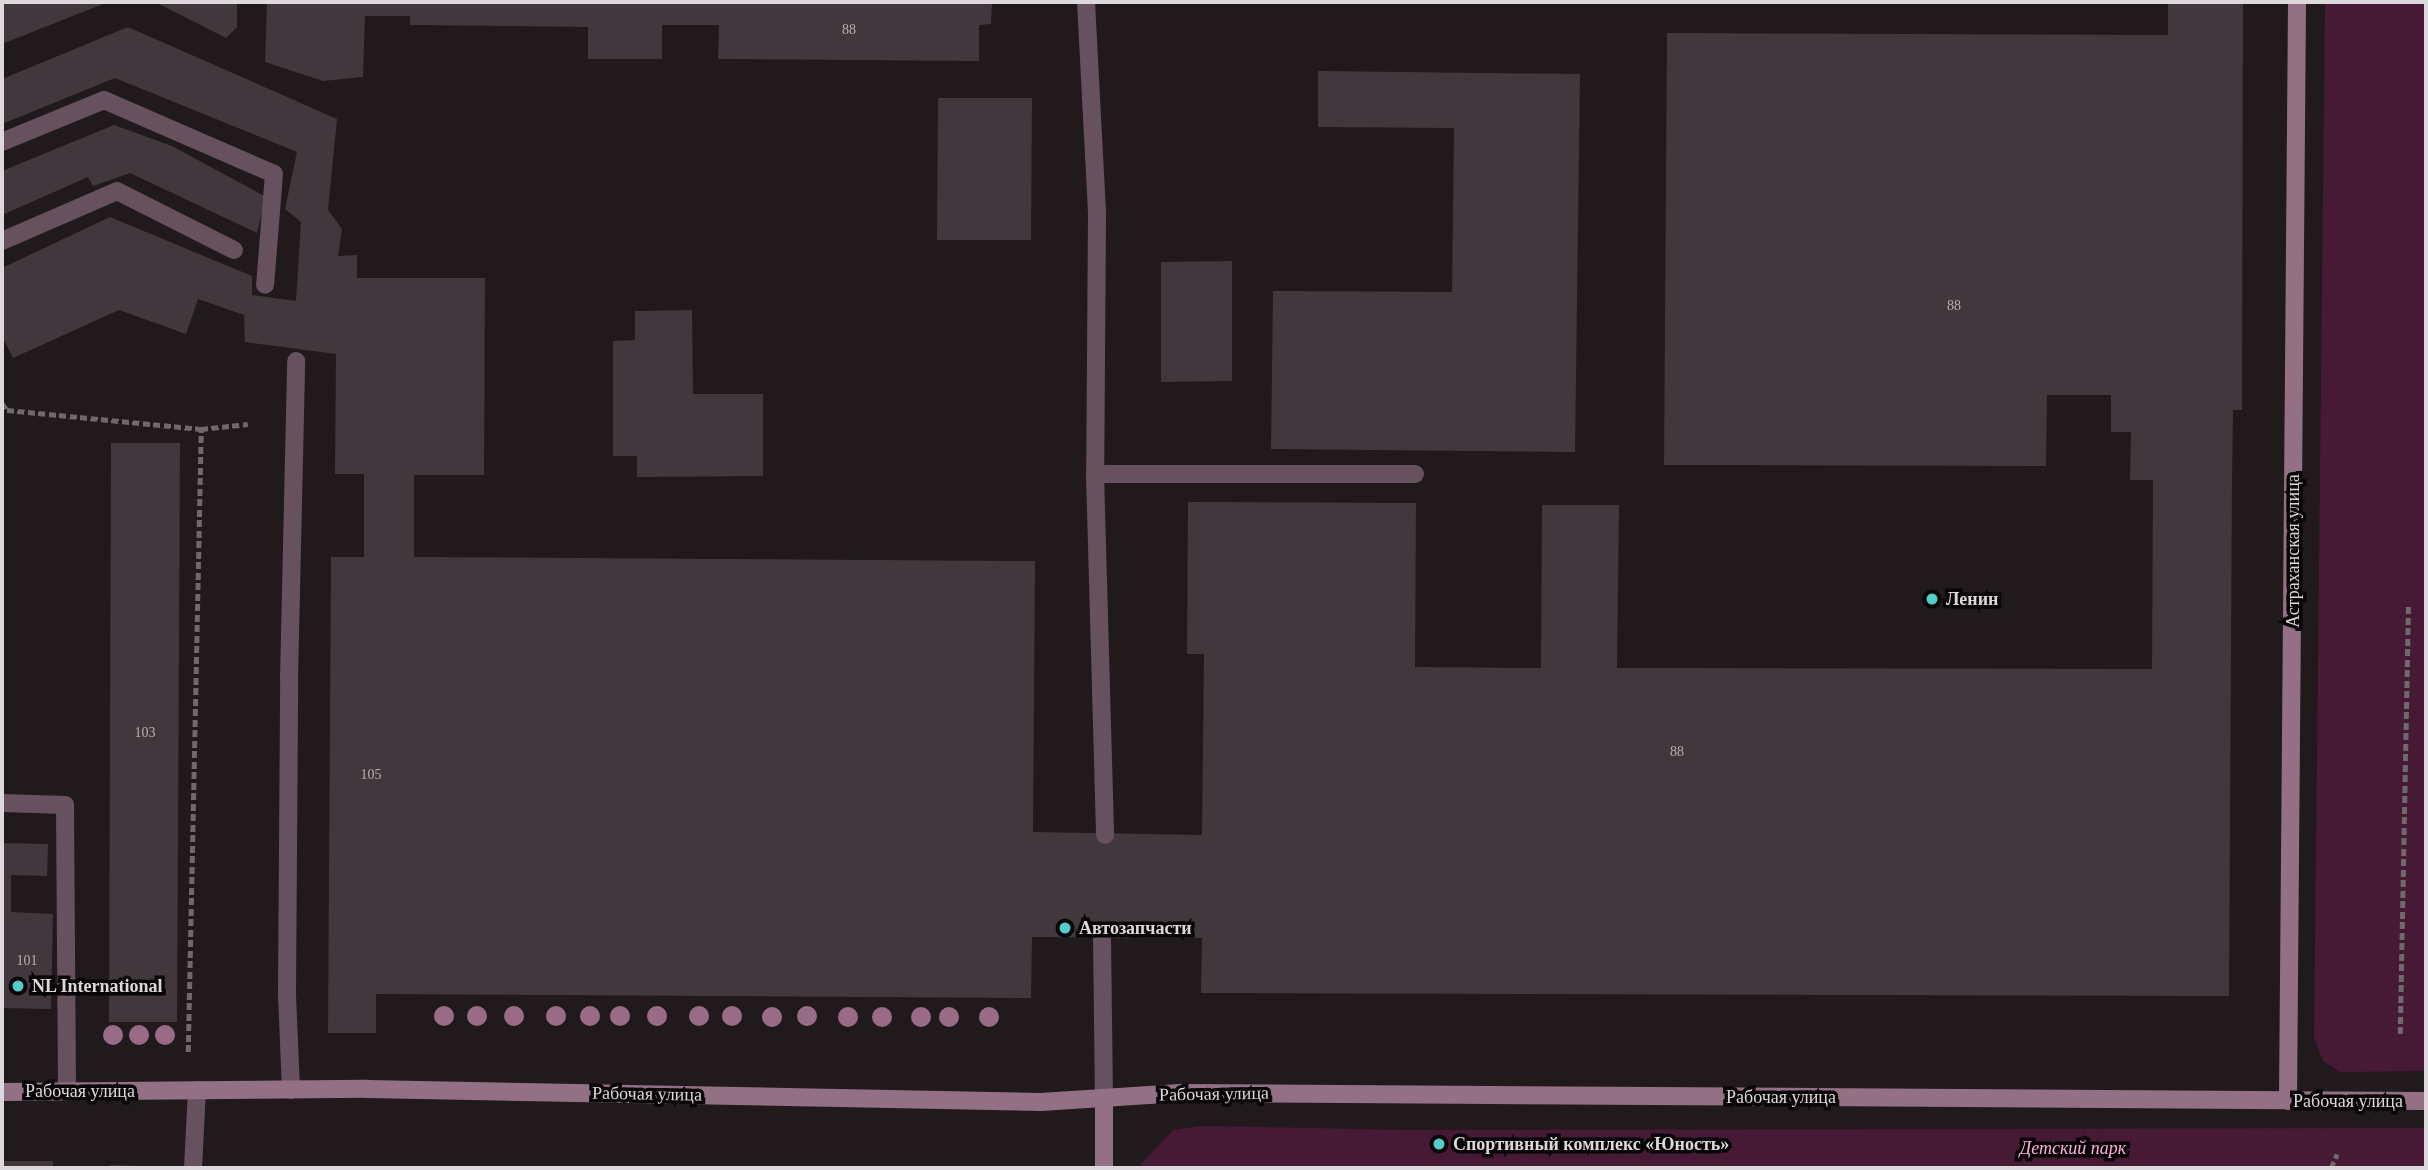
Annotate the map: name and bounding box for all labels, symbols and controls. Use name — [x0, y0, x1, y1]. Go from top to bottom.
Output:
house number: 88 — [842, 22, 856, 38]
house number: 88 — [1947, 298, 1961, 314]
street label: Астраханская улица — [2282, 474, 2304, 628]
place label: Ленин — [1946, 588, 1998, 610]
marker: Ленин — [1924, 591, 1940, 607]
house number: 103 — [134, 725, 156, 741]
house number: 88 — [1670, 744, 1684, 760]
house number: 105 — [360, 767, 382, 783]
place label: Автозапчасти — [1079, 917, 1192, 939]
marker: Автозапчасти — [1057, 920, 1073, 936]
house number: 101 — [16, 953, 38, 969]
place label: NL International — [32, 975, 164, 997]
marker: NL International — [10, 978, 26, 994]
street label: Рабочая улица — [25, 1080, 135, 1102]
street label: Рабочая улица — [592, 1082, 702, 1106]
street label: Рабочая улица — [1159, 1082, 1269, 1106]
street label: Рабочая улица — [1726, 1086, 1836, 1108]
street label: Рабочая улица — [2293, 1090, 2403, 1112]
place label: Спортивный комплекс «Юность» — [1453, 1133, 1729, 1155]
marker: Спортивный комплекс «Юность» — [1431, 1136, 1447, 1152]
park label: Детский парк — [2020, 1137, 2126, 1159]

